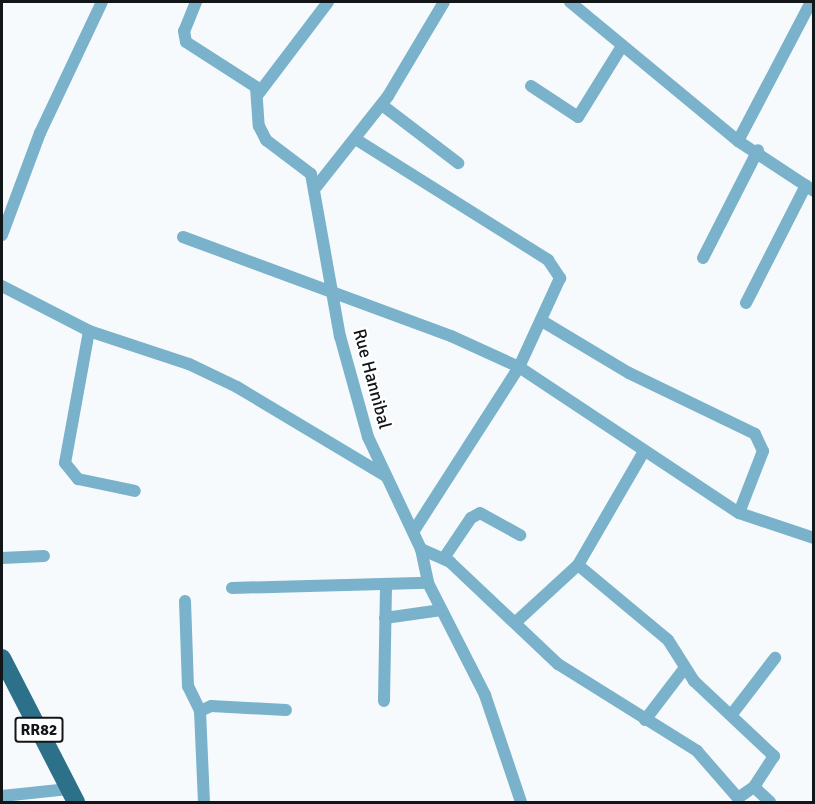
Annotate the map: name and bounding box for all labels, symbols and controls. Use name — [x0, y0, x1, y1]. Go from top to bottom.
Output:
street label: Rue Hannibal — [348, 327, 396, 431]
road number: RR82 — [14, 717, 64, 743]

